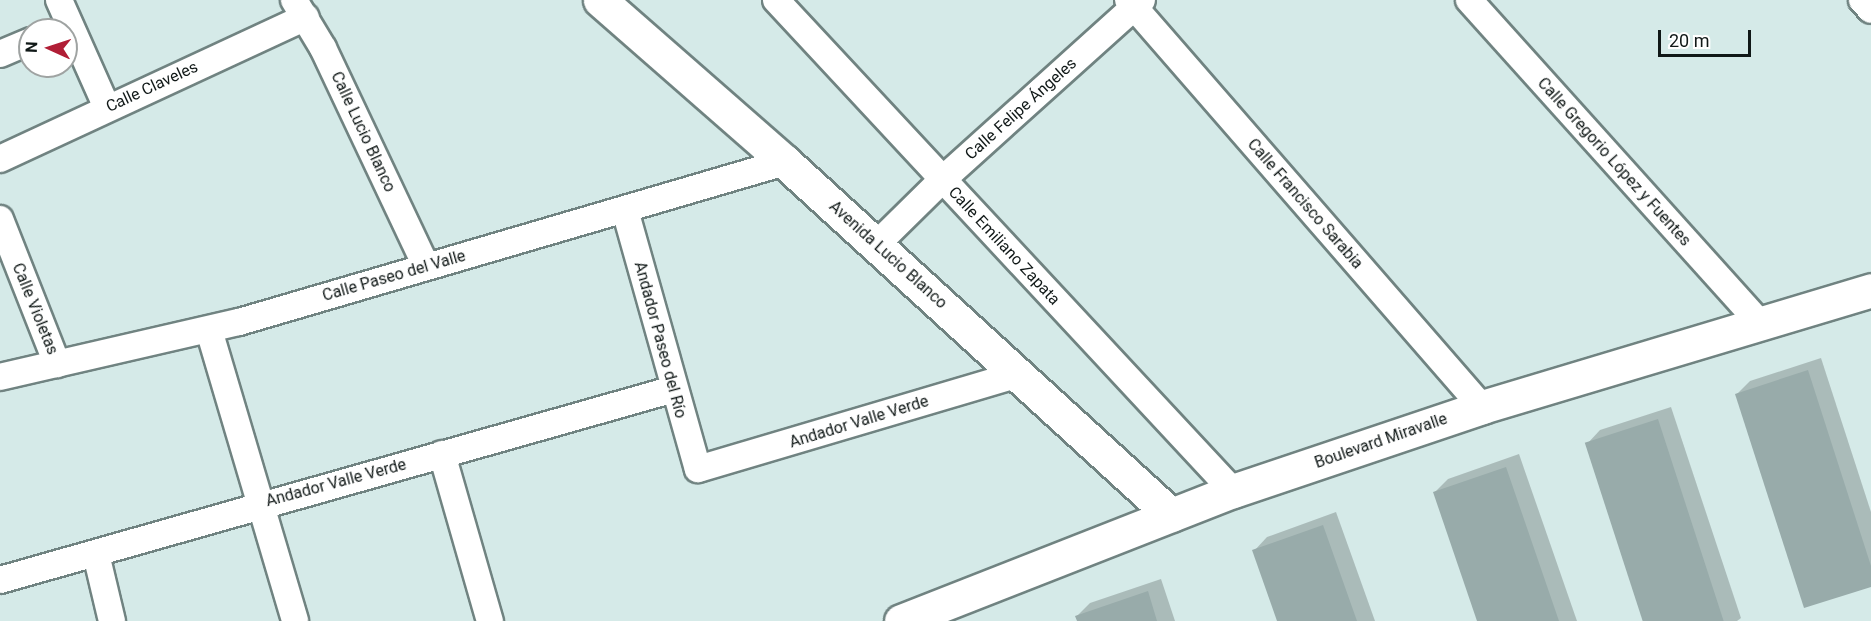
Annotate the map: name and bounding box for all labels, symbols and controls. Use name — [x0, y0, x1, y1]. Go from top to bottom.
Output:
north arrow — [18, 18, 78, 78]
scale bar — [1661, 18, 1754, 56]
text: 20 m — [1669, 30, 1709, 51]
text: N — [22, 41, 41, 53]
street label: Calle Felipe Ángeles — [961, 54, 1081, 164]
street label: Calle Claveles — [103, 57, 201, 117]
street label: Calle Lucio Blanco — [327, 69, 399, 195]
street label: Calle Gregorio López y Fuentes — [1533, 74, 1695, 250]
street label: Calle Francisco Sarabia — [1243, 135, 1367, 273]
street label: Calle Emiliano Zapata — [944, 183, 1064, 309]
street label: Avenida Lucio Blanco — [825, 197, 951, 313]
street label: Calle Paseo del Valle — [320, 246, 468, 306]
street label: Calle Violetas — [8, 260, 62, 358]
street label: Andador Paseo del Río — [630, 260, 690, 420]
street label: Andador Valle Verde — [787, 392, 931, 452]
street label: Boulevard Miravalle — [1312, 409, 1450, 473]
street label: Andador Valle Verde — [264, 455, 408, 511]

